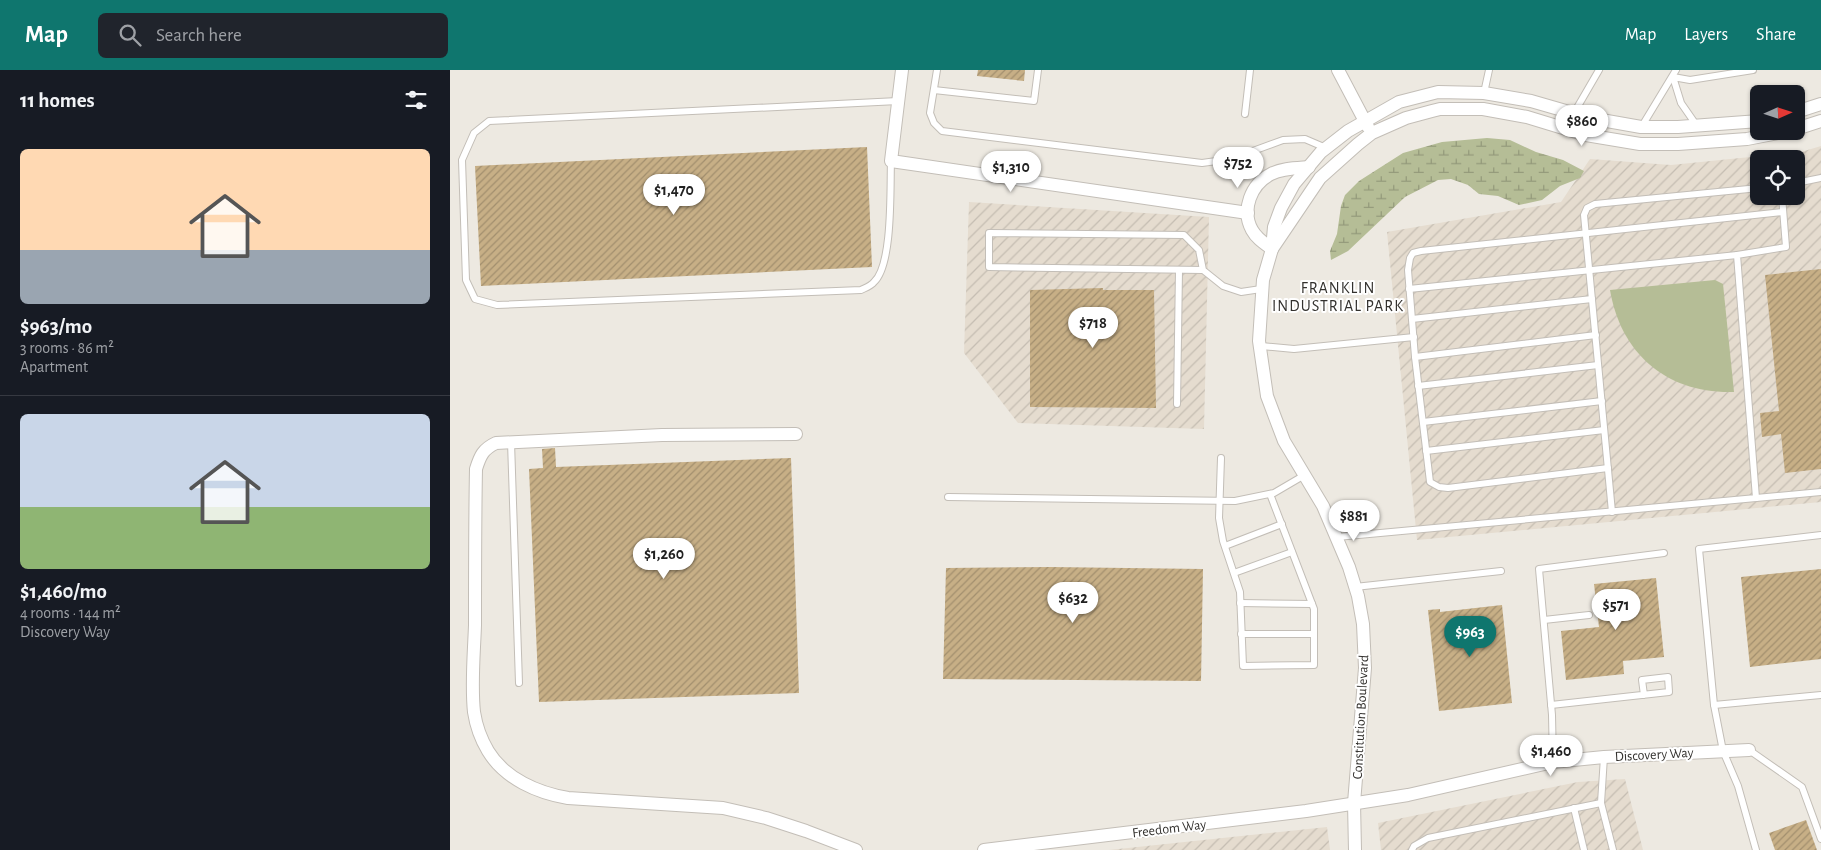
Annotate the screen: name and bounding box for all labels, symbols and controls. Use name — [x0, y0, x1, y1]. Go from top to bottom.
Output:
search box — [98, 13, 448, 58]
icon: search — [116, 21, 144, 49]
text: Map — [25, 23, 68, 47]
text: Search here — [156, 26, 242, 45]
text: Map — [1625, 26, 1656, 44]
text: Layers — [1684, 26, 1728, 44]
text: Share — [1756, 26, 1796, 44]
north arrow — [1750, 85, 1805, 140]
map controls — [1750, 85, 1805, 205]
icon: filters — [402, 86, 430, 114]
text: 11 homes — [20, 90, 95, 111]
pin: $860 — [1552, 104, 1612, 147]
text: $860 — [1566, 113, 1598, 129]
pin: $752 — [1208, 146, 1268, 189]
pin: $1,310 — [970, 150, 1052, 193]
button: locate — [1750, 150, 1805, 205]
text: $752 — [1224, 155, 1252, 171]
text: $1,310 — [992, 159, 1030, 175]
pin: $1,470 — [633, 174, 715, 216]
icon: home — [180, 181, 270, 271]
text: $1,470 — [654, 182, 694, 198]
district label: FRANKLIN INDUSTRIAL PARK — [1272, 280, 1404, 314]
pin: $718 — [1063, 306, 1123, 349]
text: $718 — [1079, 315, 1107, 331]
text: $963/mo — [20, 316, 92, 337]
text: 3 rooms · 86 m² — [20, 340, 114, 356]
text: Apartment — [20, 359, 88, 375]
icon: home — [180, 447, 270, 537]
pin: $881 — [1324, 500, 1384, 542]
text: $881 — [1340, 508, 1368, 524]
pin: $1,260 — [623, 538, 705, 580]
text: $1,260 — [644, 546, 684, 562]
text: $1,460/mo — [20, 581, 107, 602]
pin: $632 — [1043, 582, 1103, 624]
pin: $571 — [1586, 588, 1646, 631]
text: $632 — [1058, 590, 1088, 606]
text: $571 — [1603, 597, 1629, 613]
text: 4 rooms · 144 m² — [20, 605, 121, 621]
pin: $963 — [1440, 616, 1500, 658]
text: Discovery Way — [20, 624, 110, 640]
text: $963 — [1455, 624, 1485, 640]
street label: Constitution Boulevard — [1351, 654, 1371, 780]
pin: $1,460 — [1510, 734, 1592, 777]
text: $1,460 — [1531, 743, 1571, 759]
street label: Discovery Way — [1614, 746, 1694, 764]
street label: Freedom Way — [1131, 818, 1207, 840]

